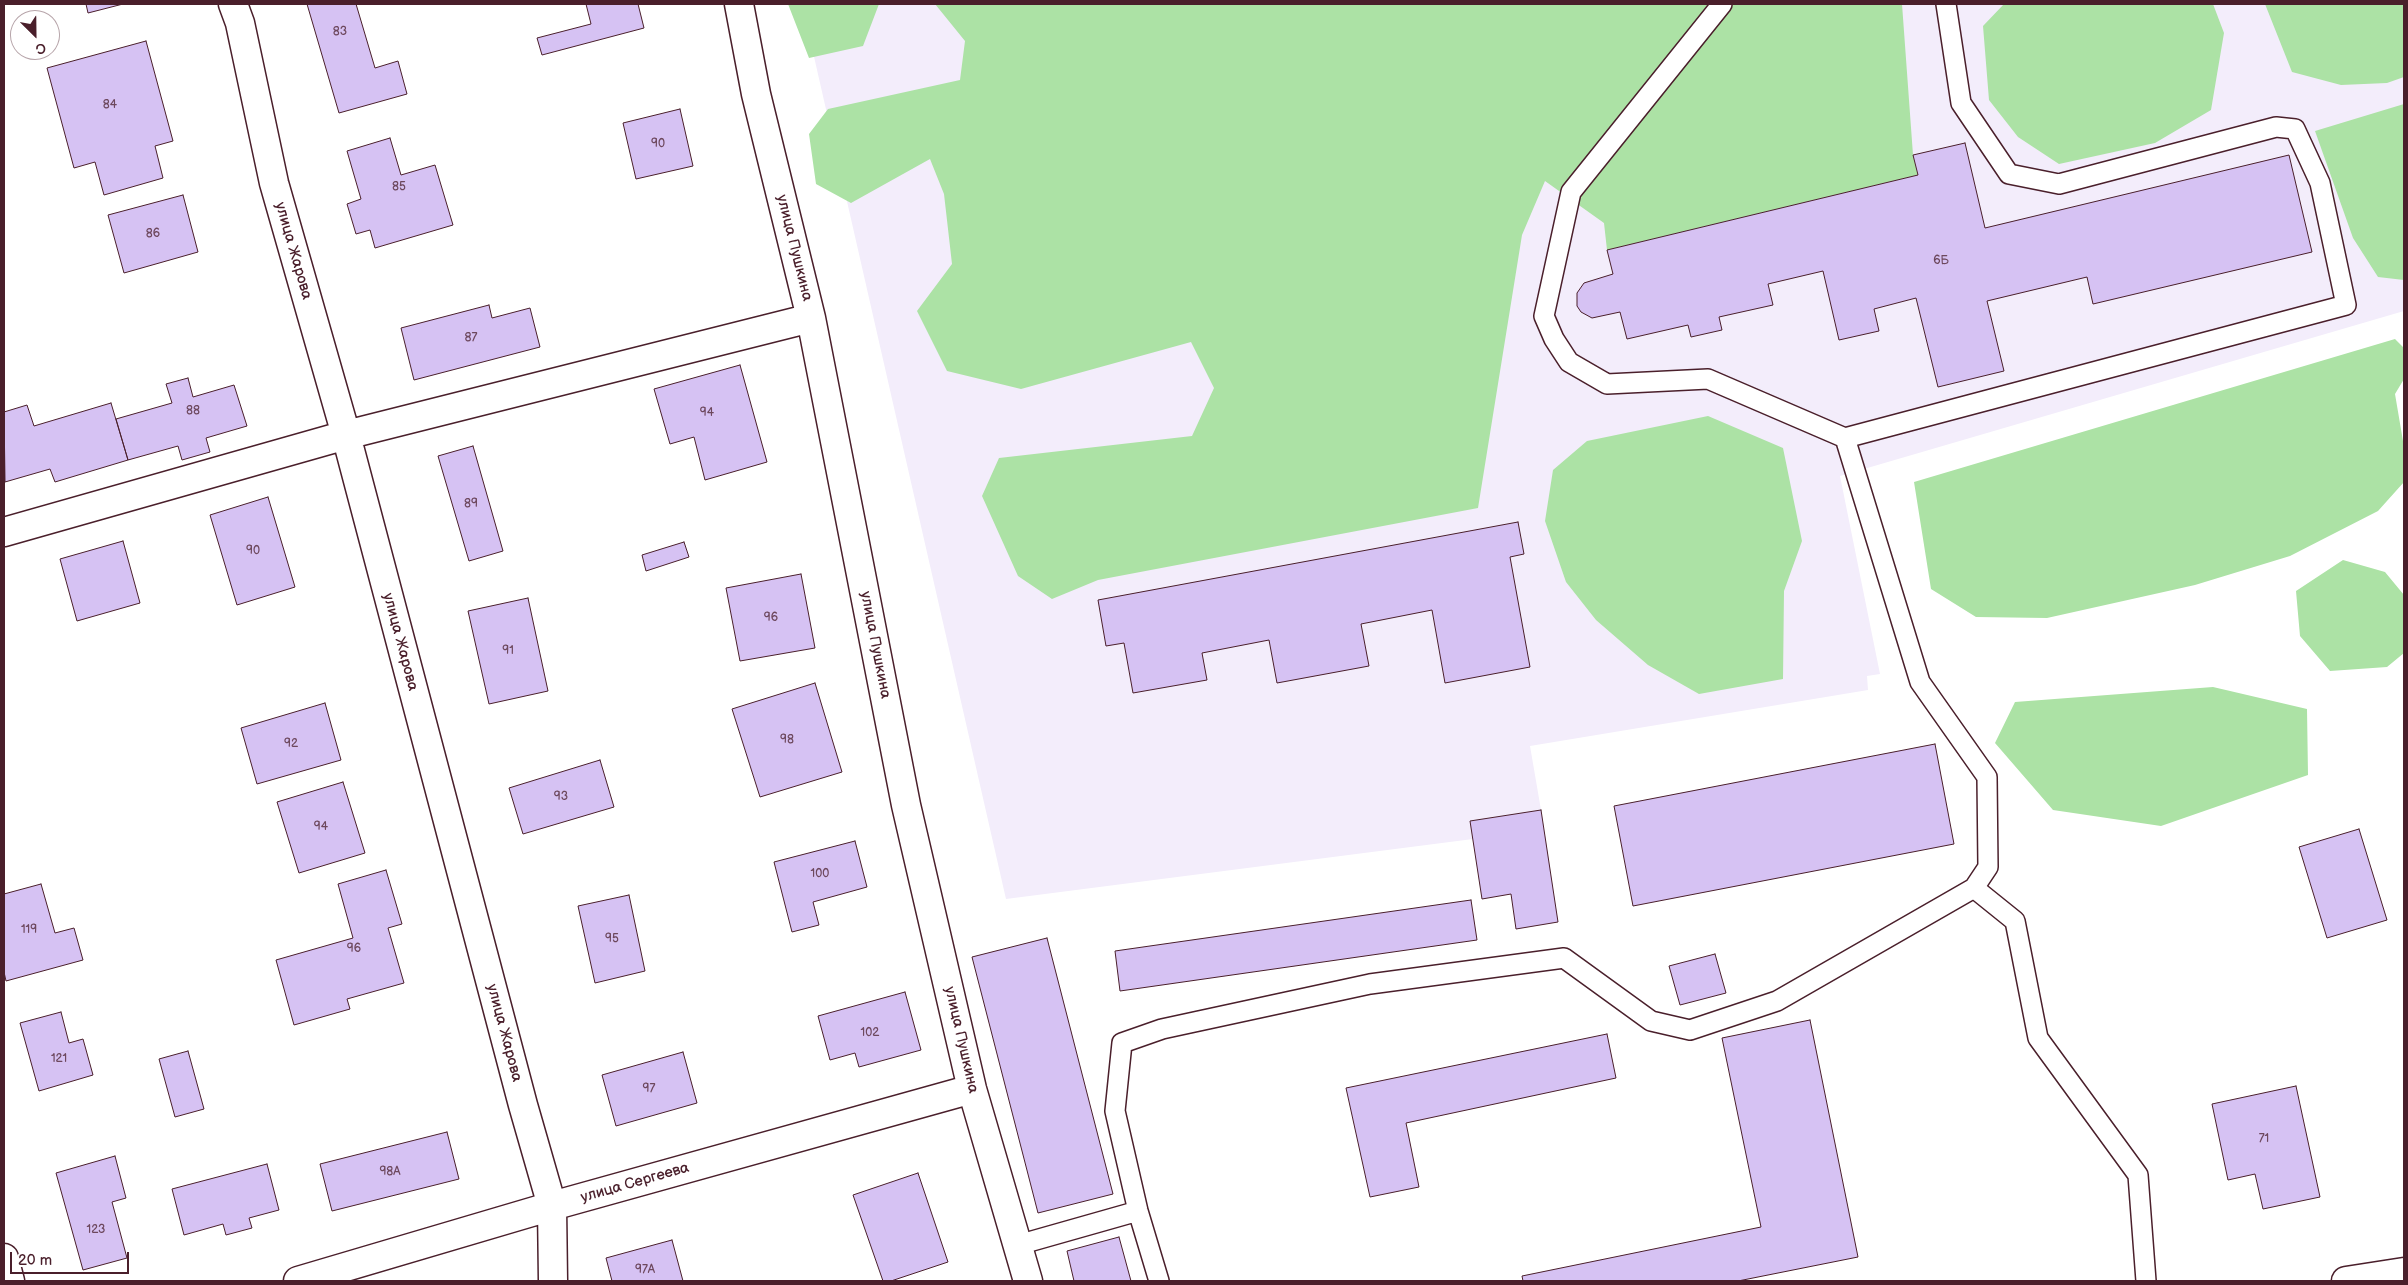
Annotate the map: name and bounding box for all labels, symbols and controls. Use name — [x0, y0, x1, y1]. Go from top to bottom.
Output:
north arrow — [10, 10, 60, 60]
house number: 83 — [333, 25, 347, 39]
text: С — [33, 39, 48, 58]
house number: 84 — [103, 98, 117, 112]
house number: 90 — [651, 137, 665, 151]
house number: 85 — [392, 180, 406, 194]
street label: улица Пушкина — [772, 193, 816, 303]
street label: улица Жарова — [270, 200, 316, 302]
house number: 86 — [146, 227, 160, 241]
house number: 6Б — [1933, 254, 1949, 268]
house number: 87 — [465, 331, 477, 345]
house number: 88 — [186, 404, 200, 418]
house number: 94 — [700, 406, 714, 420]
house number: 89 — [464, 497, 478, 511]
house number: 90 — [246, 544, 260, 558]
street label: улица Пушкина — [856, 590, 894, 700]
street label: улица Жарова — [378, 591, 422, 693]
house number: 96 — [764, 611, 778, 625]
house number: 91 — [502, 644, 514, 658]
house number: 98 — [780, 733, 794, 747]
house number: 92 — [284, 737, 298, 751]
house number: 93 — [554, 790, 568, 804]
house number: 94 — [314, 820, 328, 834]
house number: 100 — [811, 867, 829, 881]
house number: 119 — [21, 923, 37, 937]
house number: 95 — [605, 932, 619, 946]
house number: 96 — [347, 942, 361, 956]
street label: улица Жарова — [482, 982, 526, 1084]
street label: улица Пушкина — [940, 985, 982, 1095]
house number: 102 — [861, 1026, 879, 1040]
house number: 121 — [51, 1052, 67, 1066]
house number: 97 — [643, 1082, 655, 1096]
house number: 71 — [2259, 1132, 2269, 1146]
street label: улица Сергеева — [579, 1159, 691, 1207]
house number: 98А — [379, 1165, 401, 1179]
house number: 123 — [87, 1223, 105, 1237]
scale bar — [12, 1242, 131, 1274]
text: 20 m — [18, 1251, 52, 1270]
house number: 97А — [635, 1263, 655, 1277]

